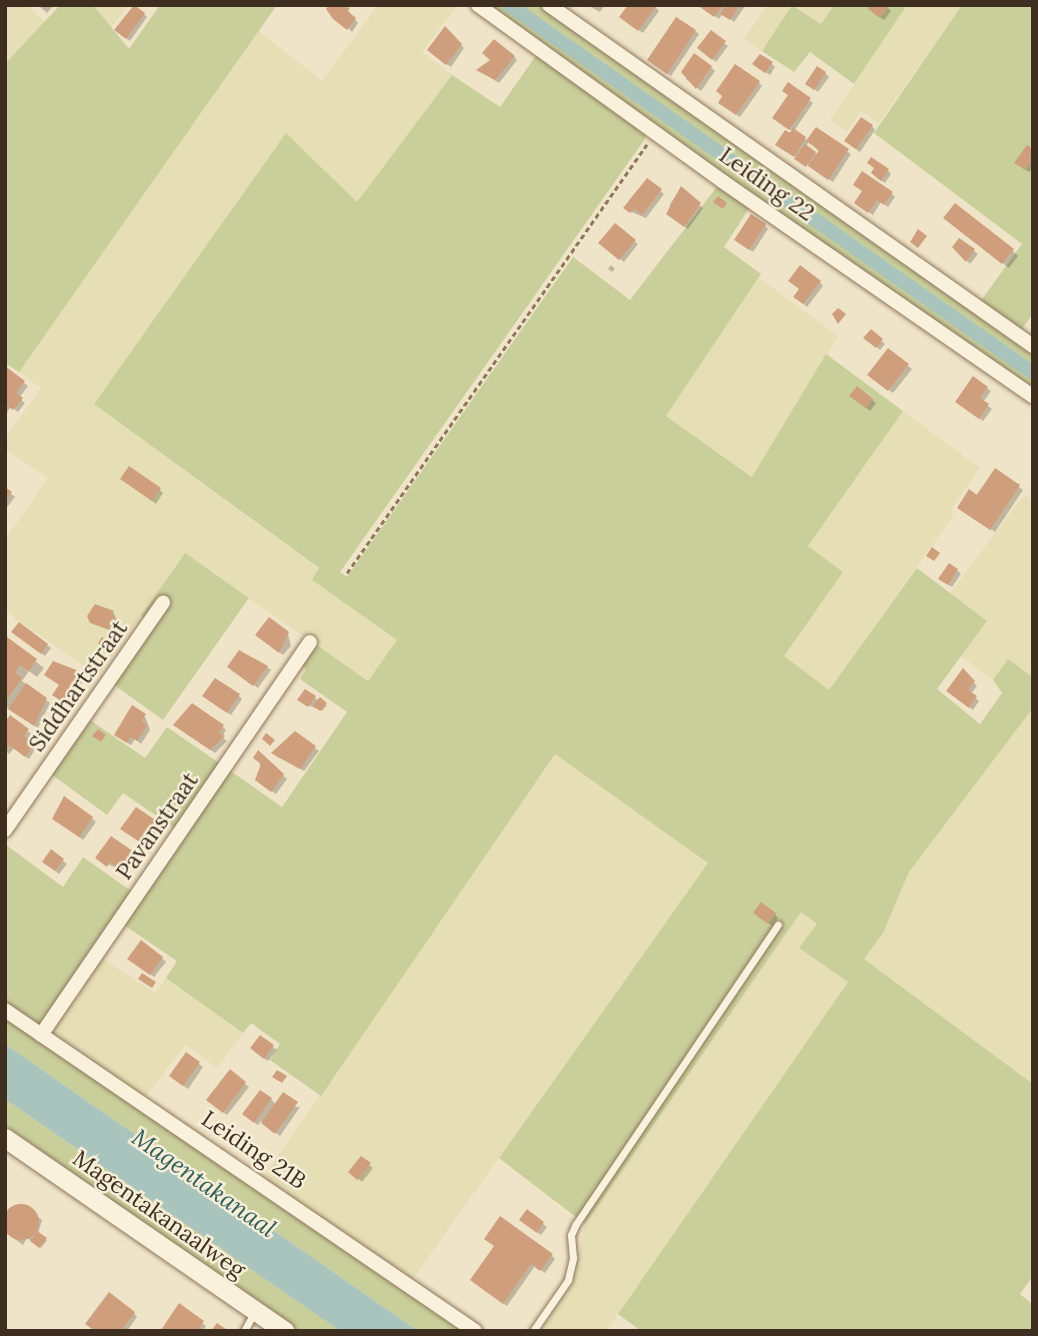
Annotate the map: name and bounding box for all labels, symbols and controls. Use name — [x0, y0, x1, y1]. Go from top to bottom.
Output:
street label: Leiding 22 — [714, 141, 820, 227]
street label: Siddhartstraat — [23, 615, 133, 757]
street label: Pavanstraat — [110, 767, 204, 885]
street label: Leiding 21B — [196, 1105, 312, 1195]
water label: Magentakanaal — [127, 1123, 281, 1243]
street label: Magentakanaalweg — [68, 1144, 250, 1284]

